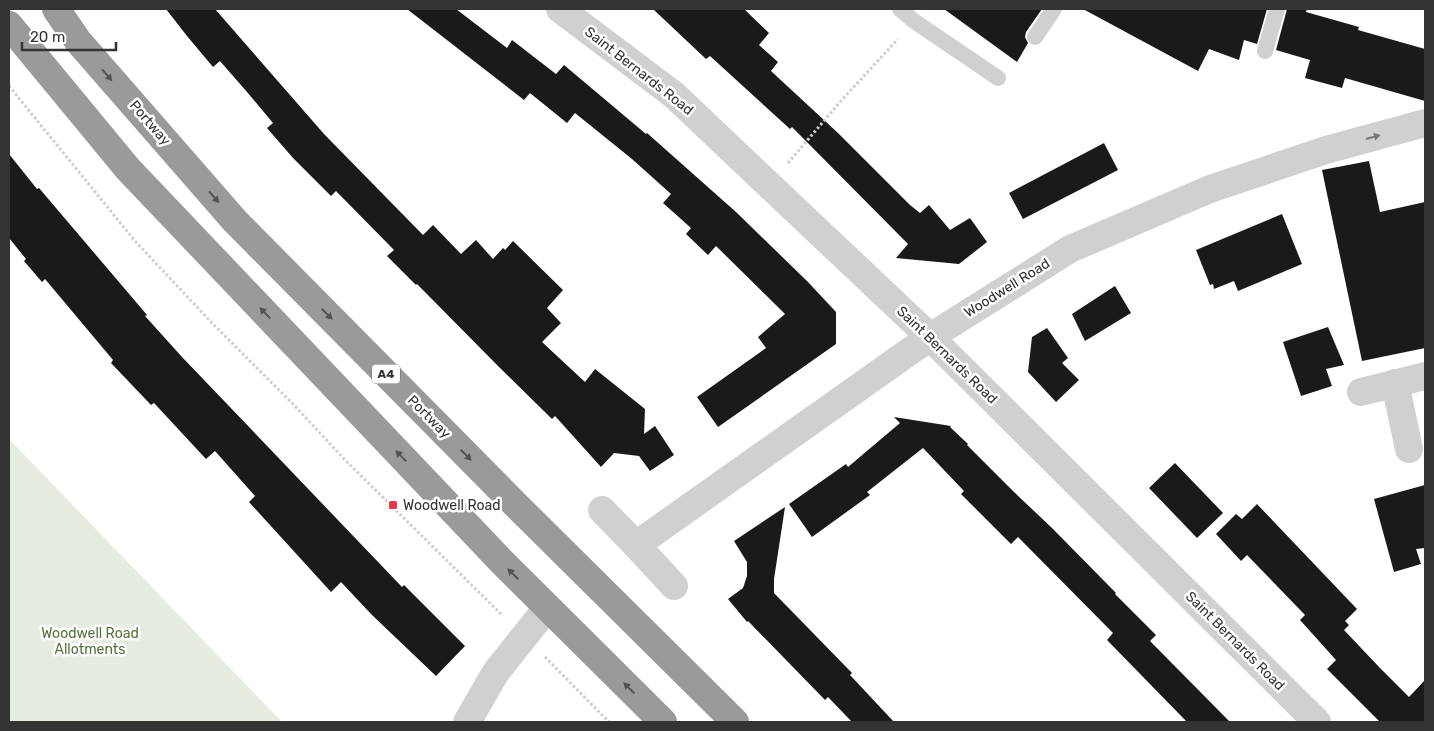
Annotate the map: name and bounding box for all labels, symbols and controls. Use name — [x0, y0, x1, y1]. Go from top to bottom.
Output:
scale bar — [22, 20, 116, 52]
street label: Saint Bernards Road — [581, 23, 697, 119]
text: 20 m — [30, 28, 65, 46]
one-way arrow — [102, 68, 113, 81]
street label: Portway — [126, 97, 174, 149]
one-way arrow — [1366, 133, 1381, 141]
one-way arrow — [208, 191, 220, 203]
street label: Woodwell Road — [961, 255, 1053, 321]
street label: Saint Bernards Road — [893, 303, 1001, 407]
one-way arrow — [259, 307, 271, 319]
one-way arrow — [321, 308, 333, 320]
road number: A4 — [372, 364, 400, 384]
street label: Portway — [404, 392, 454, 442]
one-way arrow — [460, 448, 472, 460]
one-way arrow — [395, 450, 407, 462]
place label: Woodwell Road — [403, 497, 501, 514]
marker: Woodwell Road — [387, 499, 399, 511]
one-way arrow — [507, 568, 519, 580]
street label: Saint Bernards Road — [1182, 588, 1288, 694]
park label: Woodwell Road Allotments — [41, 625, 139, 658]
one-way arrow — [623, 682, 635, 694]

